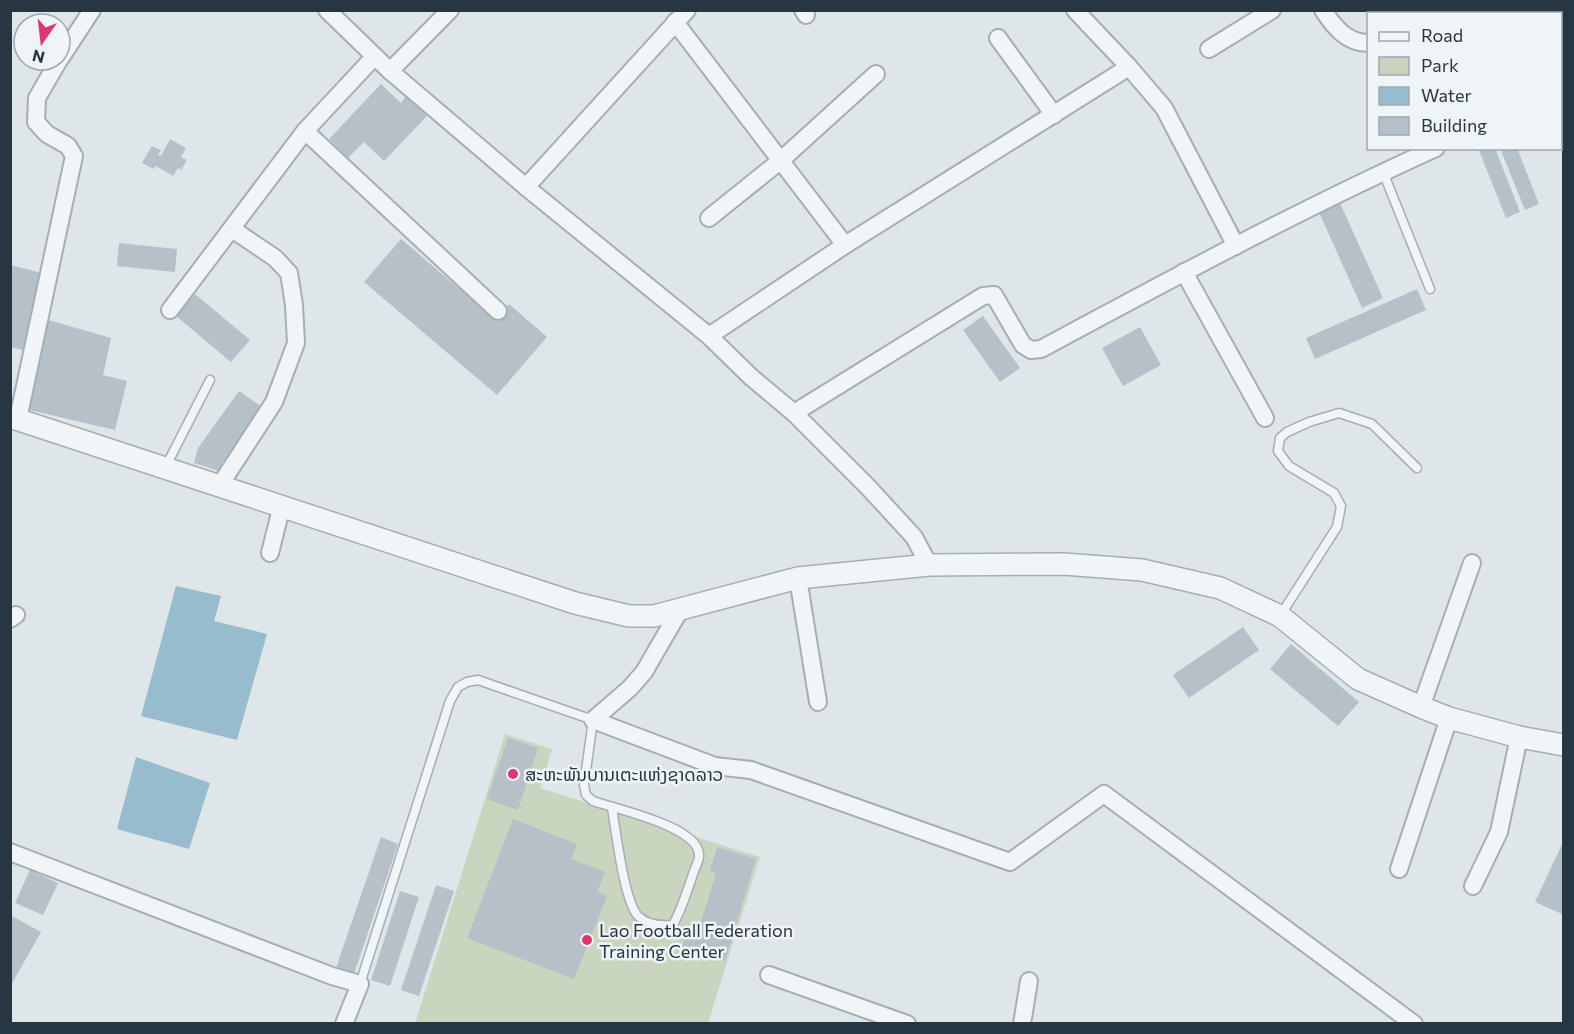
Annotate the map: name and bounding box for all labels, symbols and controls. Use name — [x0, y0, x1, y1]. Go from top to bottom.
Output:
north arrow — [12, 12, 72, 72]
legend — [1367, 12, 1562, 150]
text: Road — [1421, 24, 1463, 46]
text: N — [30, 46, 46, 68]
text: Park — [1421, 54, 1459, 76]
text: Water — [1421, 84, 1472, 106]
text: Building — [1421, 114, 1487, 136]
place label: ສະຫະພັນບານເຕະແຫ່ງຊາດລາວ — [525, 763, 723, 785]
marker: ສະຫະພັນບານເຕະແຫ່ງຊາດລາວ — [506, 767, 520, 781]
place label: Lao Football Federation Training Center — [599, 919, 793, 962]
marker: Lao Football Federation Training Center — [580, 933, 594, 947]

